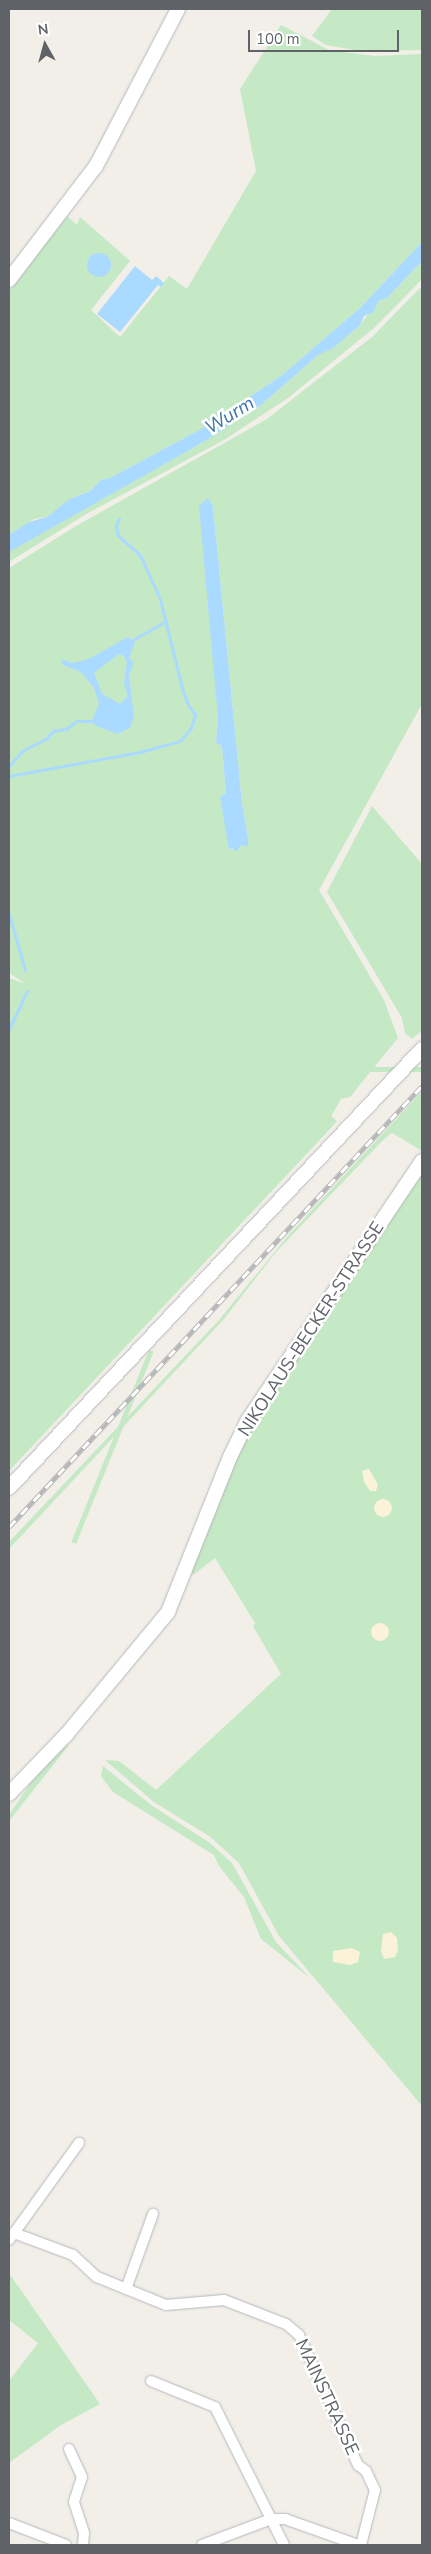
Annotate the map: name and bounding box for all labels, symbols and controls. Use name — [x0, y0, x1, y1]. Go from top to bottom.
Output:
north arrow — [20, 20, 70, 70]
text: N — [37, 20, 49, 40]
scale bar — [251, 20, 402, 52]
text: 100 m — [256, 29, 300, 49]
water label: Wurm — [201, 392, 259, 440]
street label: NIKOLAUS-BECKER-STRASSE — [233, 1218, 389, 1440]
street label: MAINSTRASSE — [291, 2336, 363, 2458]

